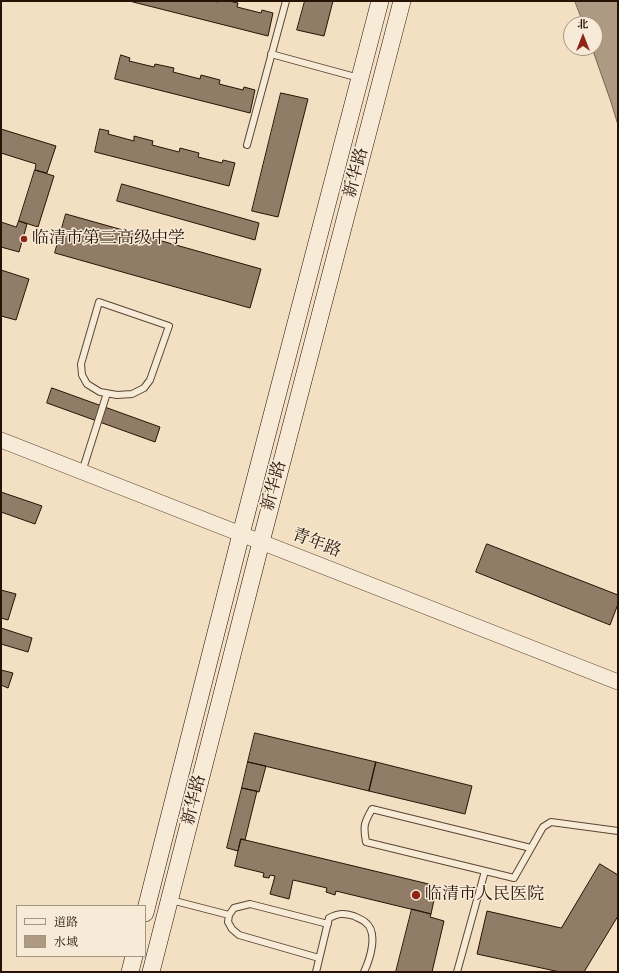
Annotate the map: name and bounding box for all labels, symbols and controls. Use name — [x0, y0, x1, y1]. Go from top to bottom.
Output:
north arrow — [563, 16, 603, 56]
text: 北 — [578, 18, 589, 31]
street label: 新华路 — [341, 146, 373, 200]
place label: 临清市第三高级中学 — [32, 229, 185, 249]
marker: 临清市第三高级中学 — [19, 234, 29, 244]
street label: 新华路 — [259, 459, 291, 513]
street label: 青年路 — [289, 525, 343, 563]
street label: 新华路 — [179, 773, 211, 827]
place label: 临清市人民医院 — [425, 885, 544, 905]
marker: 临清市人民医院 — [410, 889, 422, 901]
legend — [16, 905, 146, 957]
text: 道路 — [54, 915, 78, 930]
text: 水域 — [54, 935, 78, 950]

